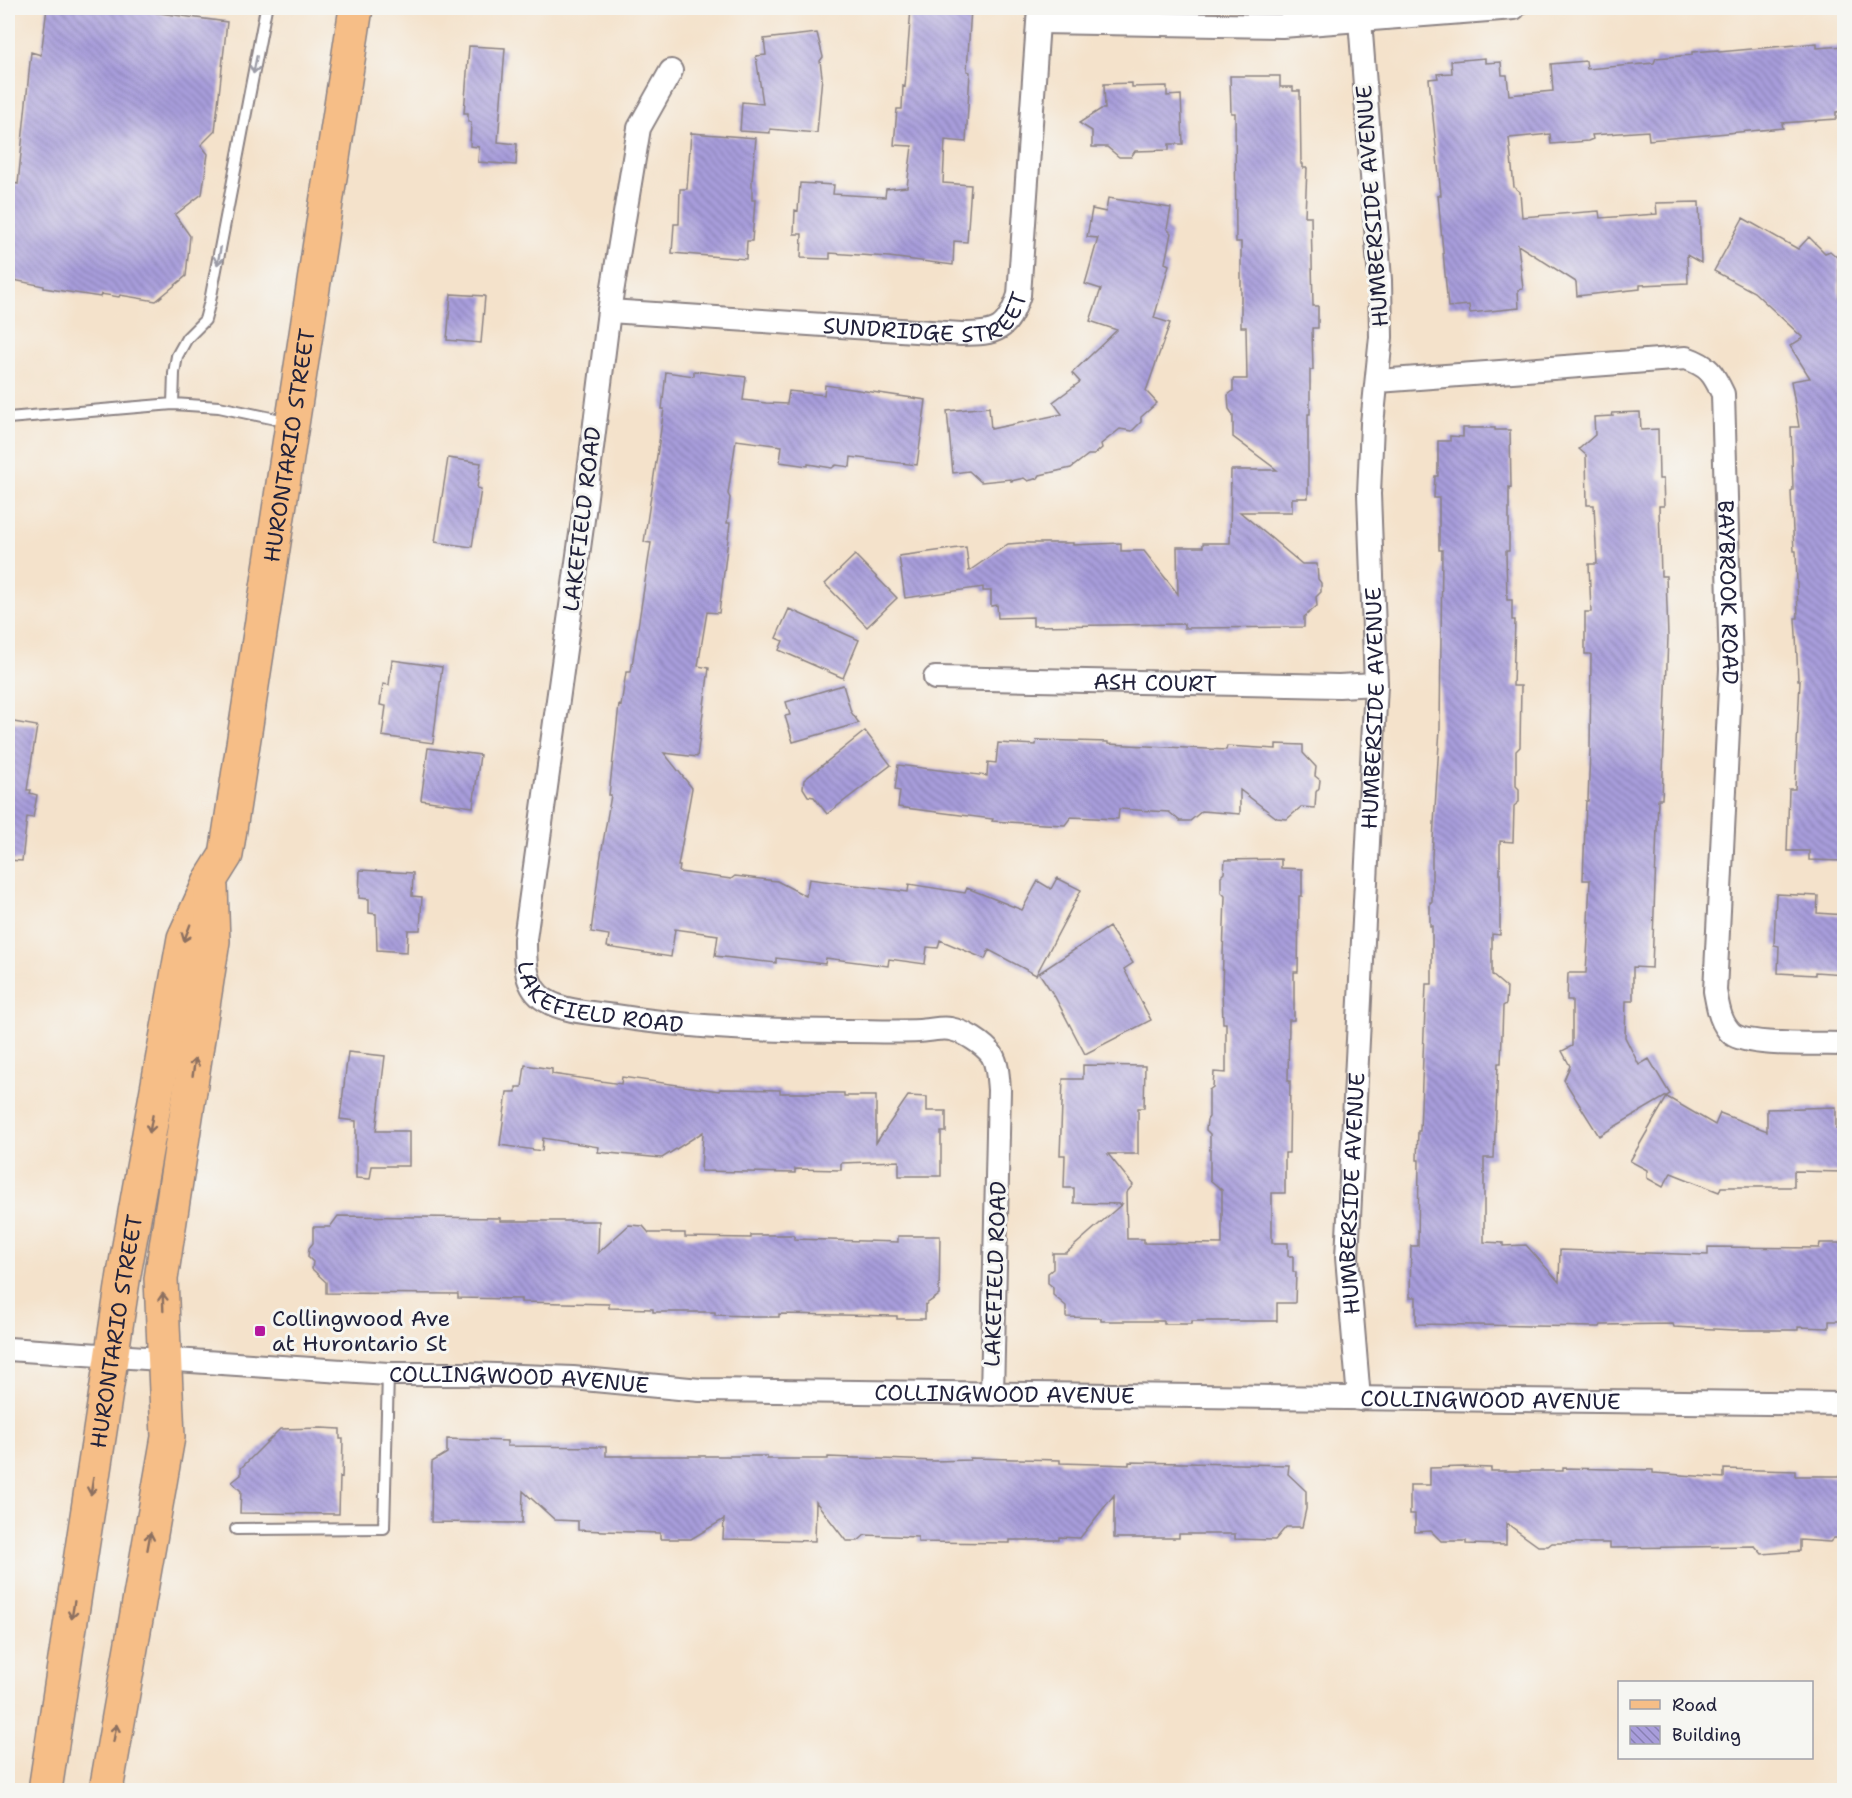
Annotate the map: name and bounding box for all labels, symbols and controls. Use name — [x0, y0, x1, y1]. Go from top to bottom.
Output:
one-way arrow — [249, 55, 260, 74]
street label: HUMBERSIDE AVENUE — [1349, 84, 1395, 328]
one-way arrow — [213, 246, 224, 266]
street label: SUNDRIDGE STREET — [822, 288, 1034, 349]
street label: HURONTARIO STREET — [257, 326, 321, 564]
street label: LAKEFIELD ROAD — [556, 425, 608, 613]
street label: BAYBROOK ROAD — [1712, 500, 1746, 685]
street label: HUMBERSIDE AVENUE — [1354, 586, 1391, 830]
street label: ASH COURT — [1093, 667, 1217, 698]
one-way arrow — [181, 923, 192, 941]
street label: LAKEFIELD ROAD — [511, 959, 685, 1039]
one-way arrow — [189, 1058, 200, 1078]
street label: HUMBERSIDE AVENUE — [1332, 1072, 1371, 1316]
one-way arrow — [145, 1114, 156, 1133]
street label: LAKEFIELD ROAD — [977, 1180, 1013, 1368]
street label: HURONTARIO STREET — [83, 1212, 149, 1450]
one-way arrow — [157, 1292, 168, 1312]
place label: Collingwood Ave at Hurontario St — [272, 1304, 450, 1358]
marker: Collingwood Ave at Hurontario St — [253, 1324, 267, 1338]
street label: COLLINGWOOD AVENUE — [389, 1360, 650, 1400]
street label: COLLINGWOOD AVENUE — [874, 1378, 1135, 1410]
street label: COLLINGWOOD AVENUE — [1360, 1384, 1621, 1416]
one-way arrow — [87, 1476, 98, 1496]
one-way arrow — [144, 1531, 155, 1551]
one-way arrow — [68, 1600, 79, 1620]
legend — [1618, 1681, 1813, 1759]
text: Road — [1672, 1693, 1717, 1717]
one-way arrow — [110, 1723, 121, 1743]
text: Building — [1672, 1723, 1741, 1747]

